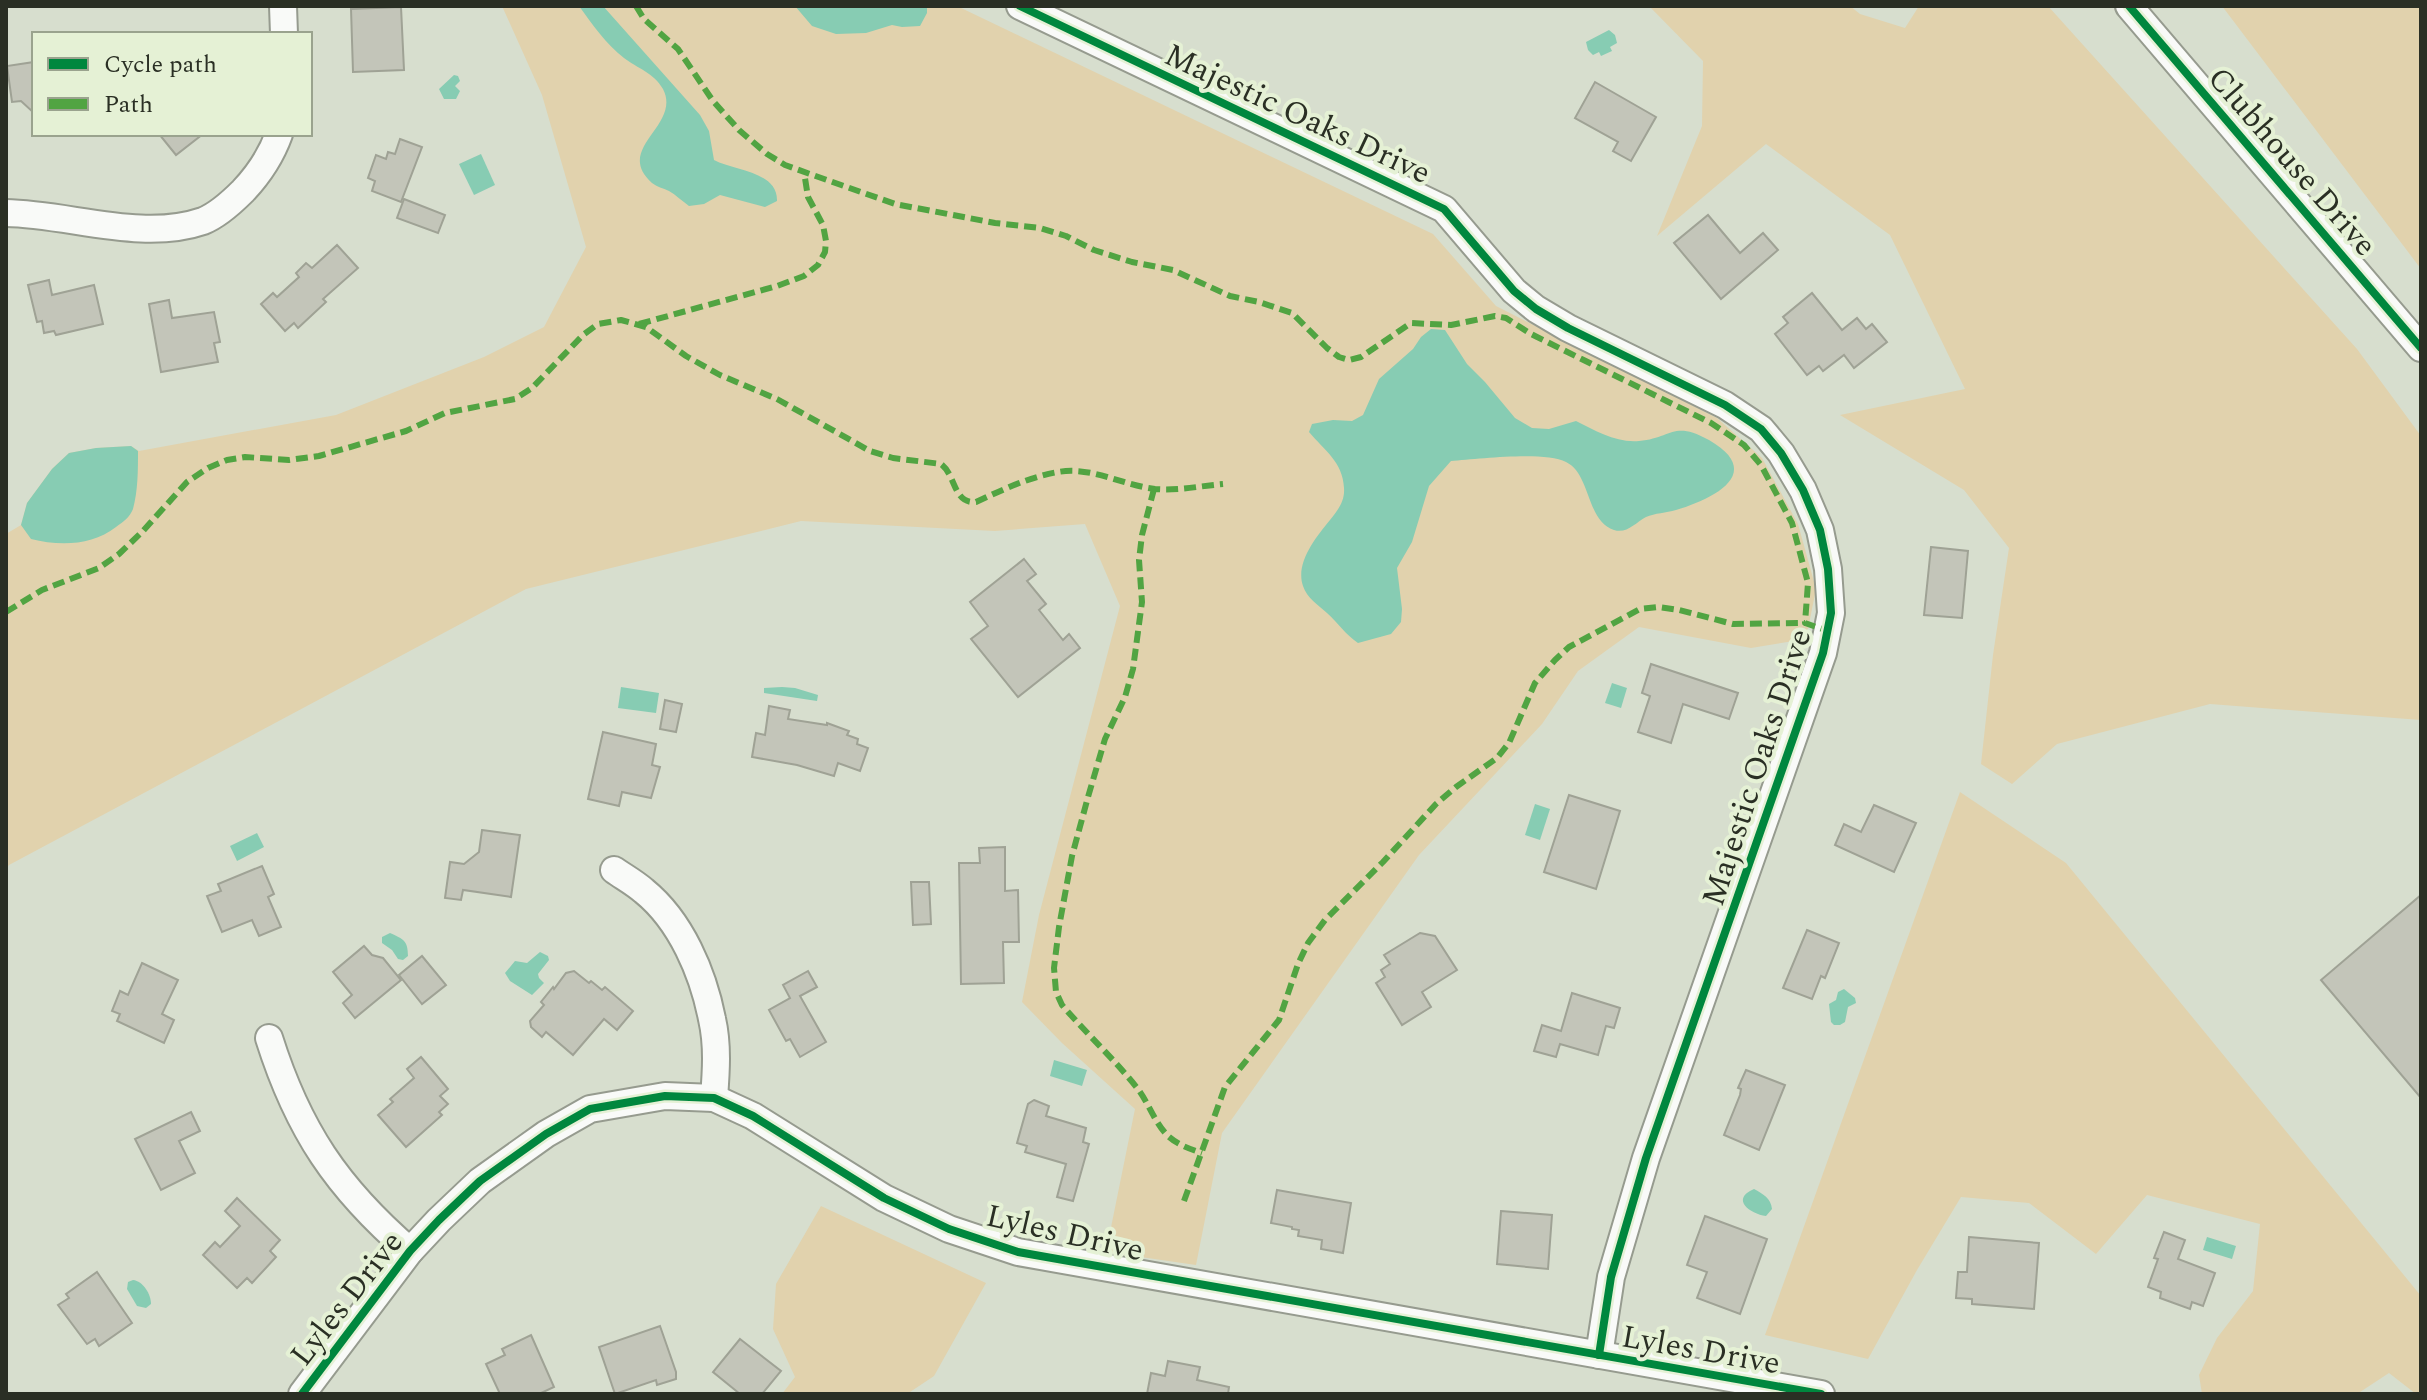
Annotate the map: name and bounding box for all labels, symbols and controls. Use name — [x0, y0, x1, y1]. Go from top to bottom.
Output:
street label: Majestic Oaks Drive — [1156, 31, 1439, 198]
legend — [32, 32, 312, 136]
text: Cycle path — [104, 47, 217, 83]
street label: Clubhouse Drive — [2195, 56, 2388, 268]
text: Path — [104, 87, 153, 123]
street label: Majestic Oaks Drive — [1690, 623, 1825, 912]
street label: Lyles Drive — [981, 1192, 1148, 1275]
street label: Lyles Drive — [279, 1221, 416, 1377]
street label: Lyles Drive — [1618, 1312, 1784, 1389]

